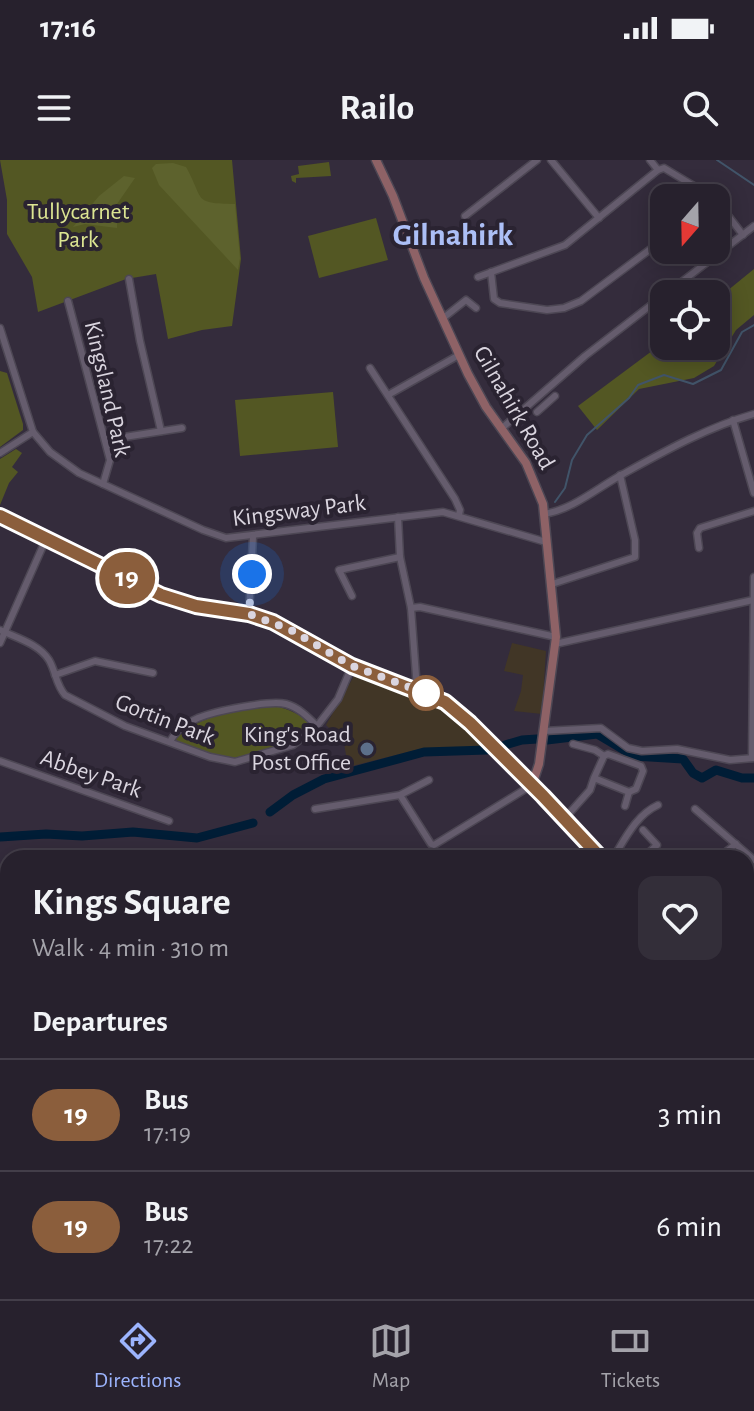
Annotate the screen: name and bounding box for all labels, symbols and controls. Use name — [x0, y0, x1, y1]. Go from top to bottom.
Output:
text: 17:16 — [40, 13, 96, 43]
icon: menu — [32, 86, 76, 130]
icon: search — [678, 86, 722, 130]
text: Railo — [340, 90, 414, 126]
north arrow — [650, 184, 730, 264]
map controls — [650, 184, 730, 360]
park label: Tullycarnet Park — [27, 200, 130, 252]
district label: Gilnahirk — [393, 219, 513, 251]
button: locate — [650, 280, 730, 360]
street label: Kingsland Park — [80, 319, 134, 459]
street label: Gilnahirk Road — [469, 342, 559, 474]
street label: Kingsway Park — [231, 491, 367, 531]
line badge: 19 — [91, 552, 163, 604]
your location — [232, 554, 272, 594]
text: 19 — [115, 564, 139, 592]
unlabelled marker — [409, 676, 443, 710]
street label: Gortin Park — [112, 690, 218, 750]
place label: King's Road Post Office — [244, 723, 351, 775]
marker: King's Road Post Office — [358, 740, 376, 758]
street label: Abbey Park — [37, 746, 145, 802]
button: heart — [638, 876, 722, 960]
text: Kings Square — [32, 884, 231, 922]
text: Walk · 4 min · 310 m — [32, 935, 229, 961]
text: Departures — [32, 1007, 168, 1037]
text: Bus — [144, 1085, 189, 1115]
text: 3 min — [658, 1100, 722, 1130]
text: 19 — [64, 1101, 88, 1129]
text: 17:19 — [144, 1120, 191, 1146]
text: Bus — [144, 1197, 189, 1227]
text: 6 min — [656, 1212, 722, 1242]
text: 19 — [64, 1213, 88, 1241]
text: 17:22 — [144, 1232, 193, 1258]
tab: Directions — [94, 1319, 181, 1393]
tab: Map — [369, 1319, 413, 1393]
tab: Tickets — [601, 1319, 660, 1393]

